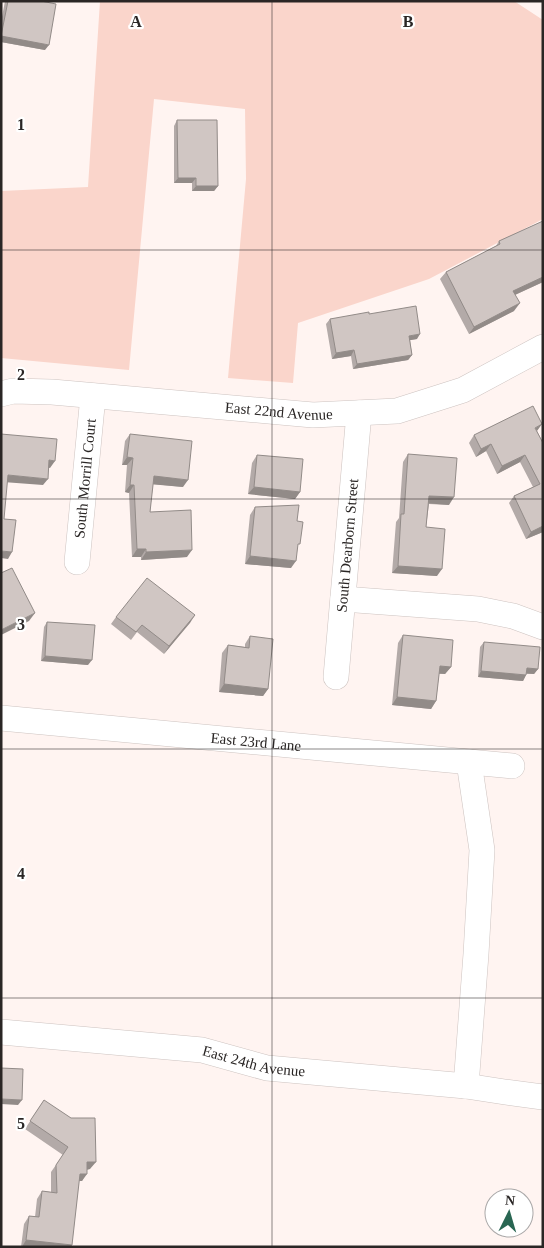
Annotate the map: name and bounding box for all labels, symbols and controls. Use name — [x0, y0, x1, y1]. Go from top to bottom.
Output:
text: A — [130, 13, 142, 30]
text: B — [403, 13, 414, 30]
text: 1 — [17, 116, 25, 133]
text: 2 — [17, 366, 25, 383]
street label: East 22nd Avenue — [224, 399, 333, 423]
street label: South Morrill Court — [71, 417, 99, 539]
street label: South Dearborn Street — [334, 477, 361, 613]
text: 3 — [17, 616, 25, 633]
street label: East 23rd Lane — [210, 730, 302, 754]
text: 4 — [17, 865, 25, 882]
street label: East 24th Avenue — [201, 1043, 306, 1079]
text: 5 — [17, 1115, 25, 1132]
north arrow — [484, 1188, 534, 1238]
text: N — [504, 1193, 516, 1208]

